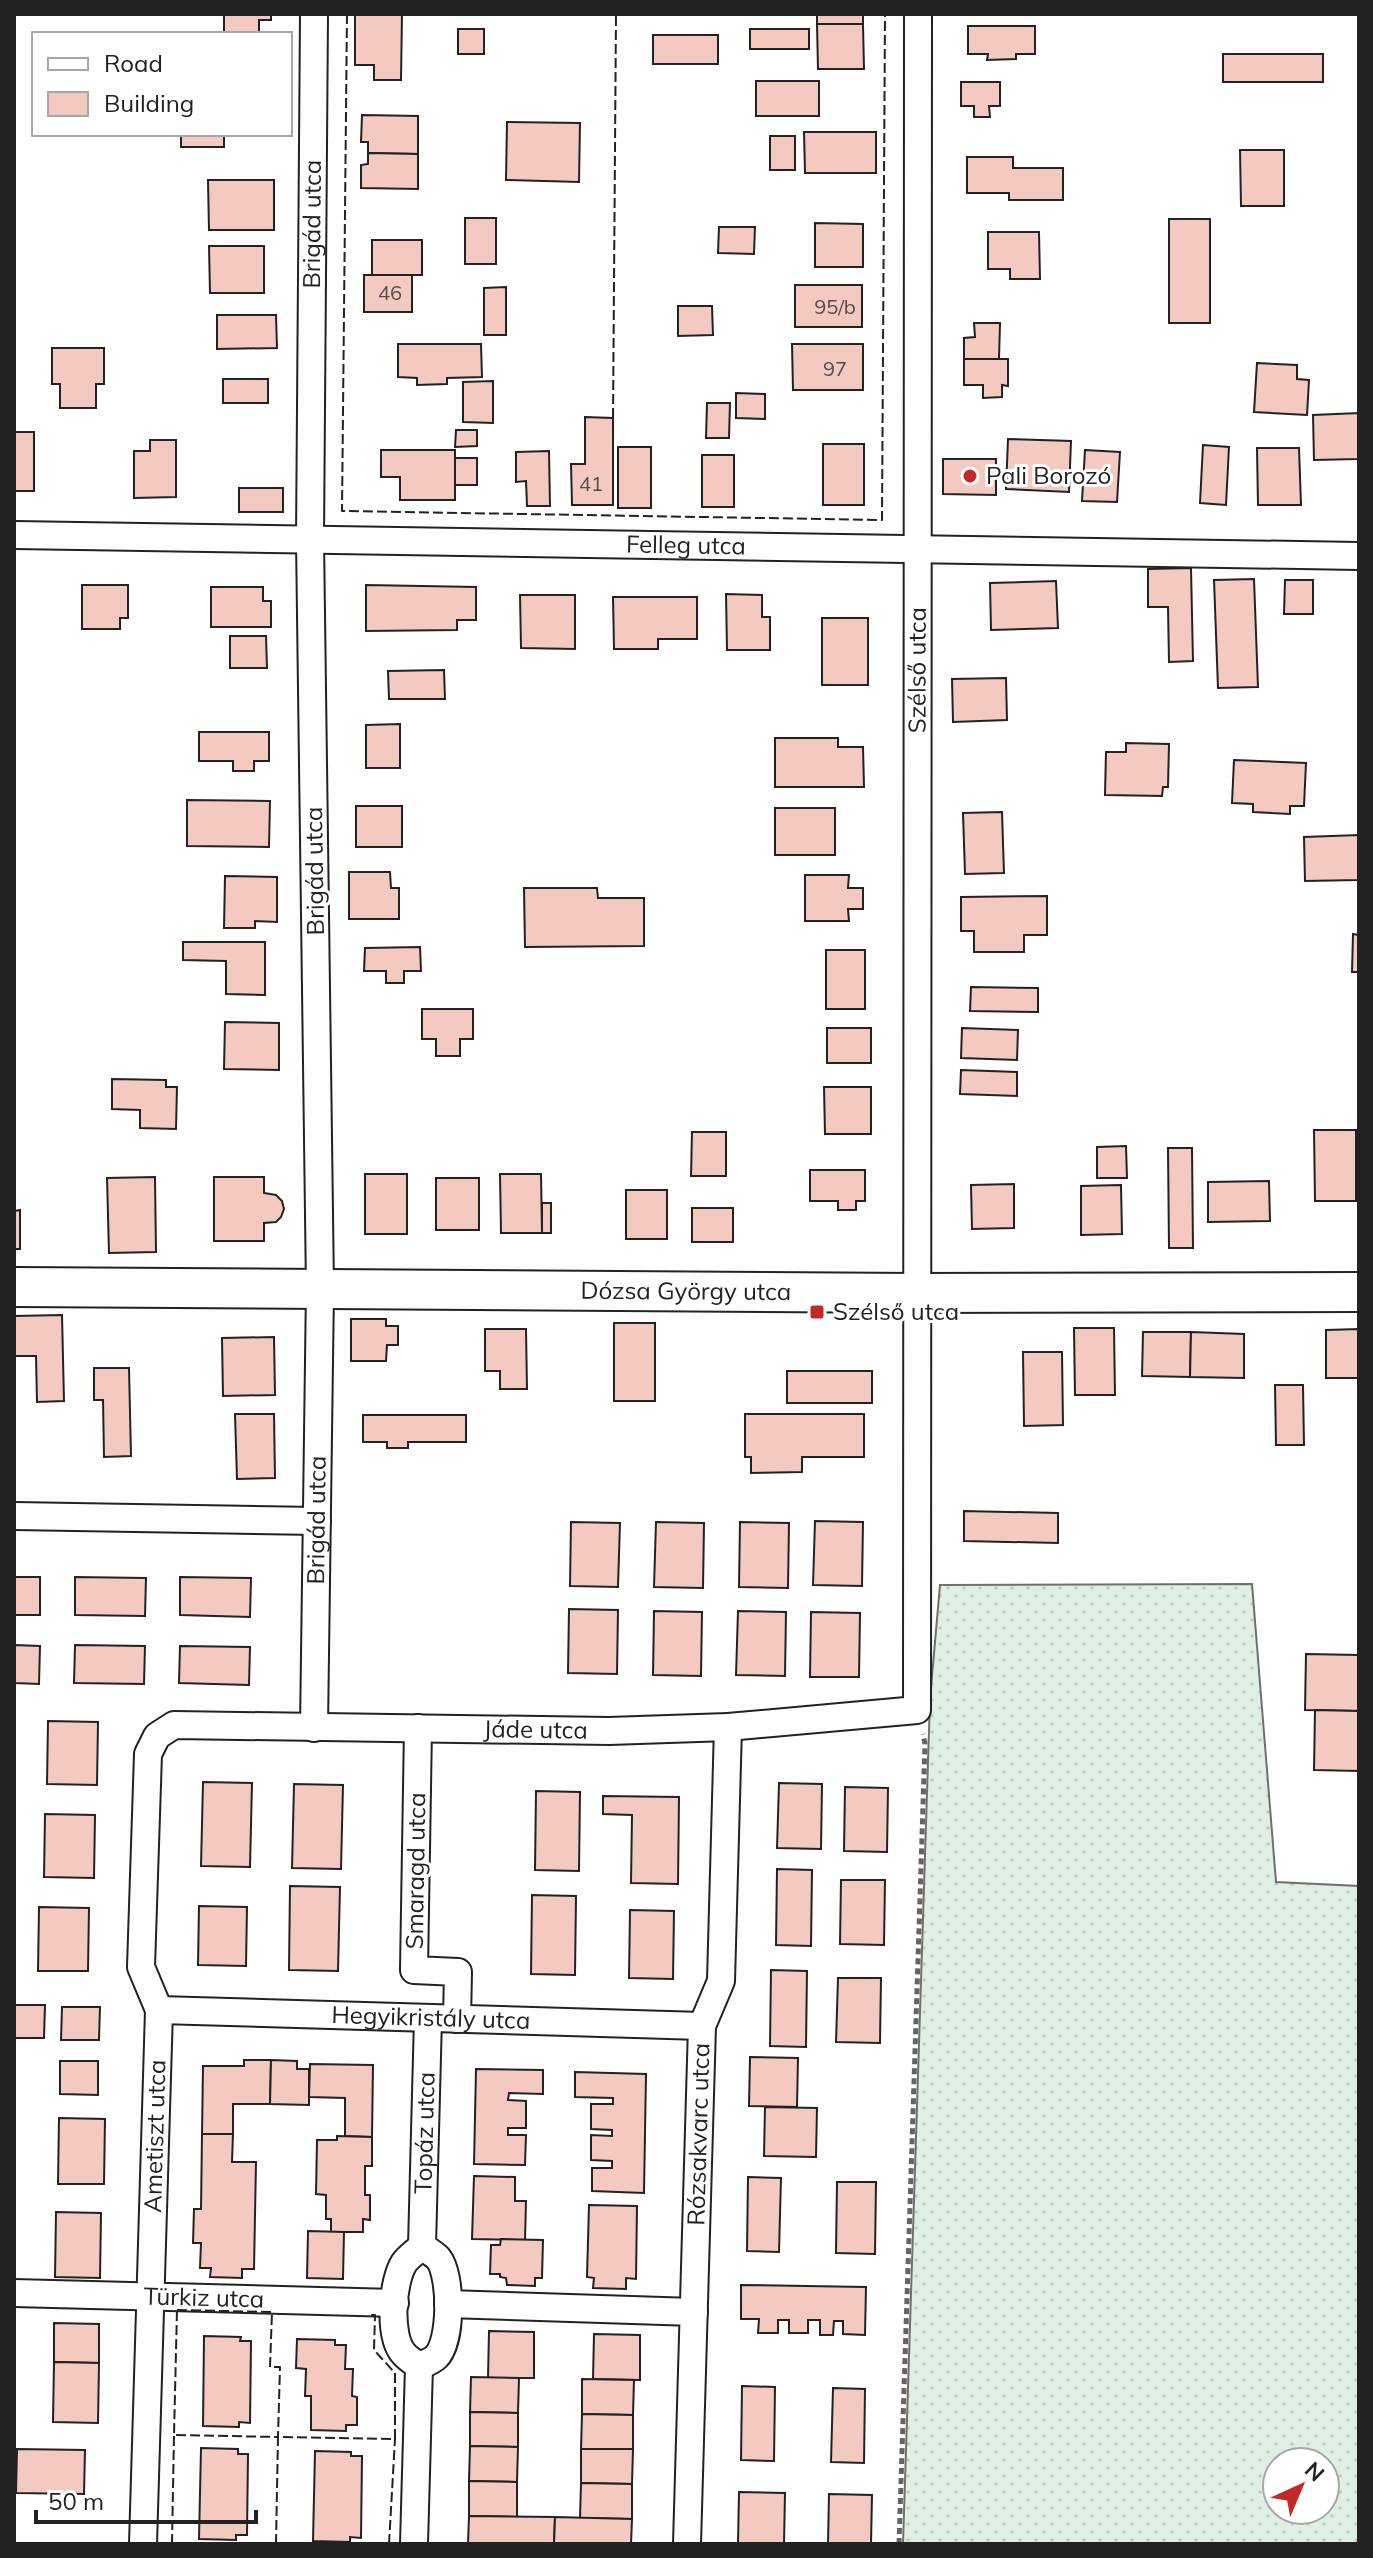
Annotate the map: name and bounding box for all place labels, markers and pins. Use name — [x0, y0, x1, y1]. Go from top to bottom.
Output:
place label: Pali Borozó — [986, 460, 1111, 490]
marker: Pali Borozó — [961, 467, 979, 485]
place label: Szélső utca — [833, 1296, 959, 1326]
marker: Szélső utca — [808, 1303, 826, 1321]

